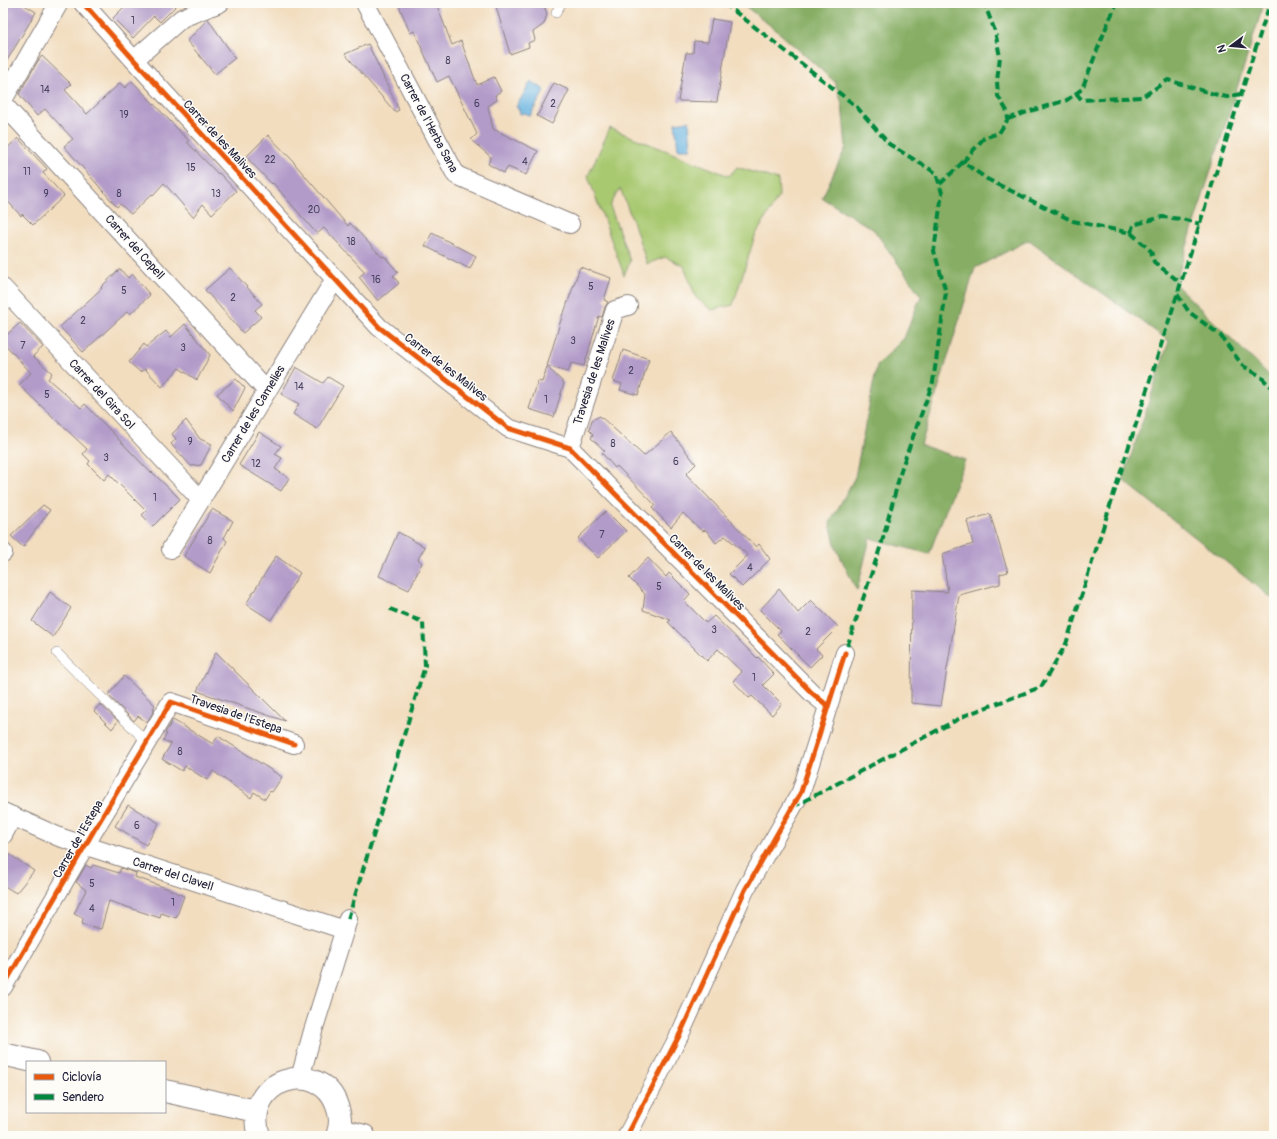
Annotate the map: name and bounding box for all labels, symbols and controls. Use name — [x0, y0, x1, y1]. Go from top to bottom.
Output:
house number: 1 — [131, 15, 135, 27]
north arrow — [1211, 26, 1251, 66]
text: N — [1214, 43, 1229, 54]
house number: 8 — [445, 55, 451, 67]
street label: Carrer de l'Herba Sana — [396, 71, 461, 176]
house number: 14 — [40, 84, 50, 96]
street label: Carrer de les Malives — [179, 97, 260, 182]
house number: 6 — [474, 98, 480, 110]
house number: 2 — [550, 98, 556, 110]
house number: 19 — [119, 109, 129, 121]
house number: 22 — [264, 154, 276, 166]
house number: 4 — [522, 156, 528, 168]
house number: 15 — [186, 162, 196, 174]
house number: 11 — [23, 166, 31, 178]
house number: 9 — [43, 188, 49, 200]
house number: 8 — [116, 188, 122, 200]
house number: 13 — [211, 188, 221, 200]
house number: 20 — [308, 204, 320, 216]
street label: Carrer del Cepell — [102, 212, 168, 283]
house number: 18 — [347, 236, 355, 248]
house number: 16 — [371, 274, 381, 286]
house number: 5 — [588, 281, 594, 293]
house number: 5 — [121, 285, 127, 297]
house number: 2 — [230, 292, 236, 304]
house number: 2 — [80, 315, 86, 327]
street label: Travesia de les Malives — [570, 317, 619, 427]
street label: Carrer de les Malives — [401, 330, 491, 405]
house number: 3 — [570, 335, 576, 347]
house number: 7 — [20, 340, 26, 352]
house number: 3 — [180, 342, 186, 354]
street label: Carrer del Gira Sol — [65, 356, 138, 433]
street label: Carrer de les Camelies — [218, 362, 289, 466]
house number: 2 — [628, 365, 634, 377]
house number: 14 — [294, 381, 304, 393]
house number: 5 — [44, 389, 50, 401]
house number: 1 — [544, 394, 548, 406]
house number: 9 — [187, 436, 193, 448]
house number: 8 — [610, 438, 616, 450]
house number: 3 — [103, 452, 109, 464]
house number: 6 — [673, 456, 679, 468]
house number: 12 — [251, 458, 261, 470]
house number: 1 — [153, 492, 157, 504]
house number: 7 — [599, 529, 605, 541]
street label: Carrer de les Malives — [665, 531, 748, 614]
house number: 8 — [207, 535, 213, 547]
house number: 4 — [747, 562, 753, 574]
house number: 5 — [656, 581, 662, 593]
house number: 3 — [711, 624, 717, 636]
house number: 2 — [805, 626, 811, 638]
house number: 1 — [752, 672, 756, 684]
street label: Travesia de l'Estepa — [188, 692, 284, 737]
house number: 8 — [177, 746, 183, 758]
street label: Carrer de l'Estepa — [50, 797, 107, 881]
house number: 6 — [134, 820, 140, 832]
street label: Carrer del Clavell — [130, 854, 215, 895]
house number: 5 — [89, 878, 95, 890]
house number: 1 — [171, 897, 175, 909]
house number: 4 — [89, 903, 95, 915]
legend — [26, 1061, 166, 1113]
text: Ciclovía — [62, 1070, 102, 1085]
text: Sendero — [62, 1090, 104, 1105]

